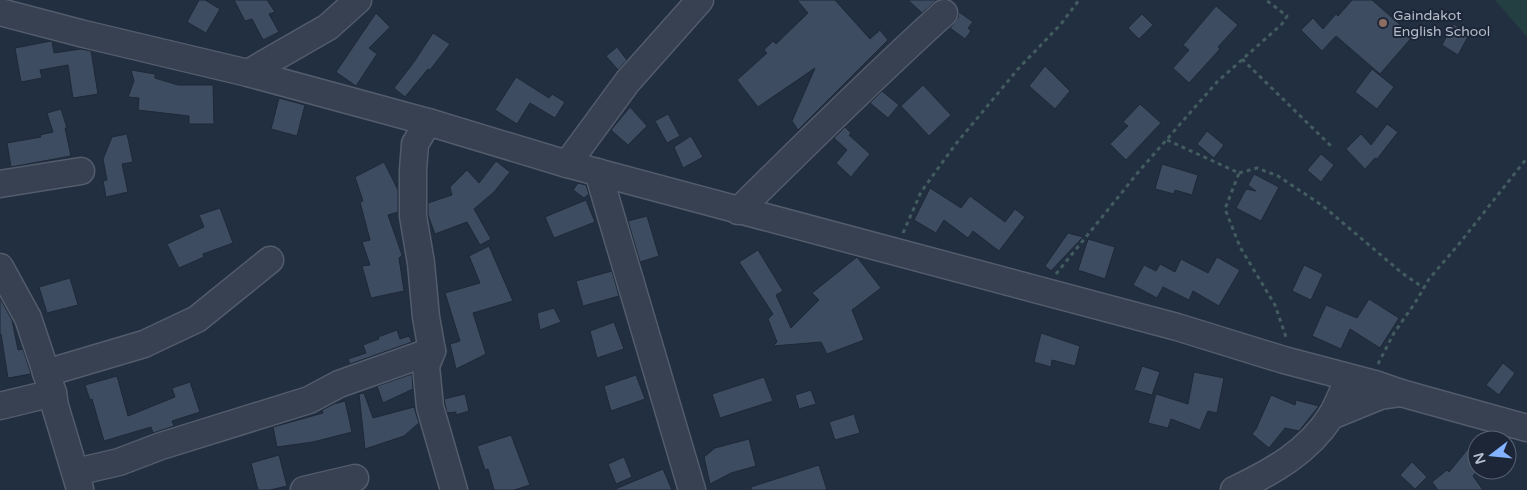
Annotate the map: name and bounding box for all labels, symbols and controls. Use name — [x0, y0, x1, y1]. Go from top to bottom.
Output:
place label: Gaindakot English School — [1393, 7, 1490, 40]
marker: Gaindakot English School — [1377, 17, 1389, 29]
north arrow — [1467, 430, 1517, 480]
text: N — [1470, 451, 1490, 466]

